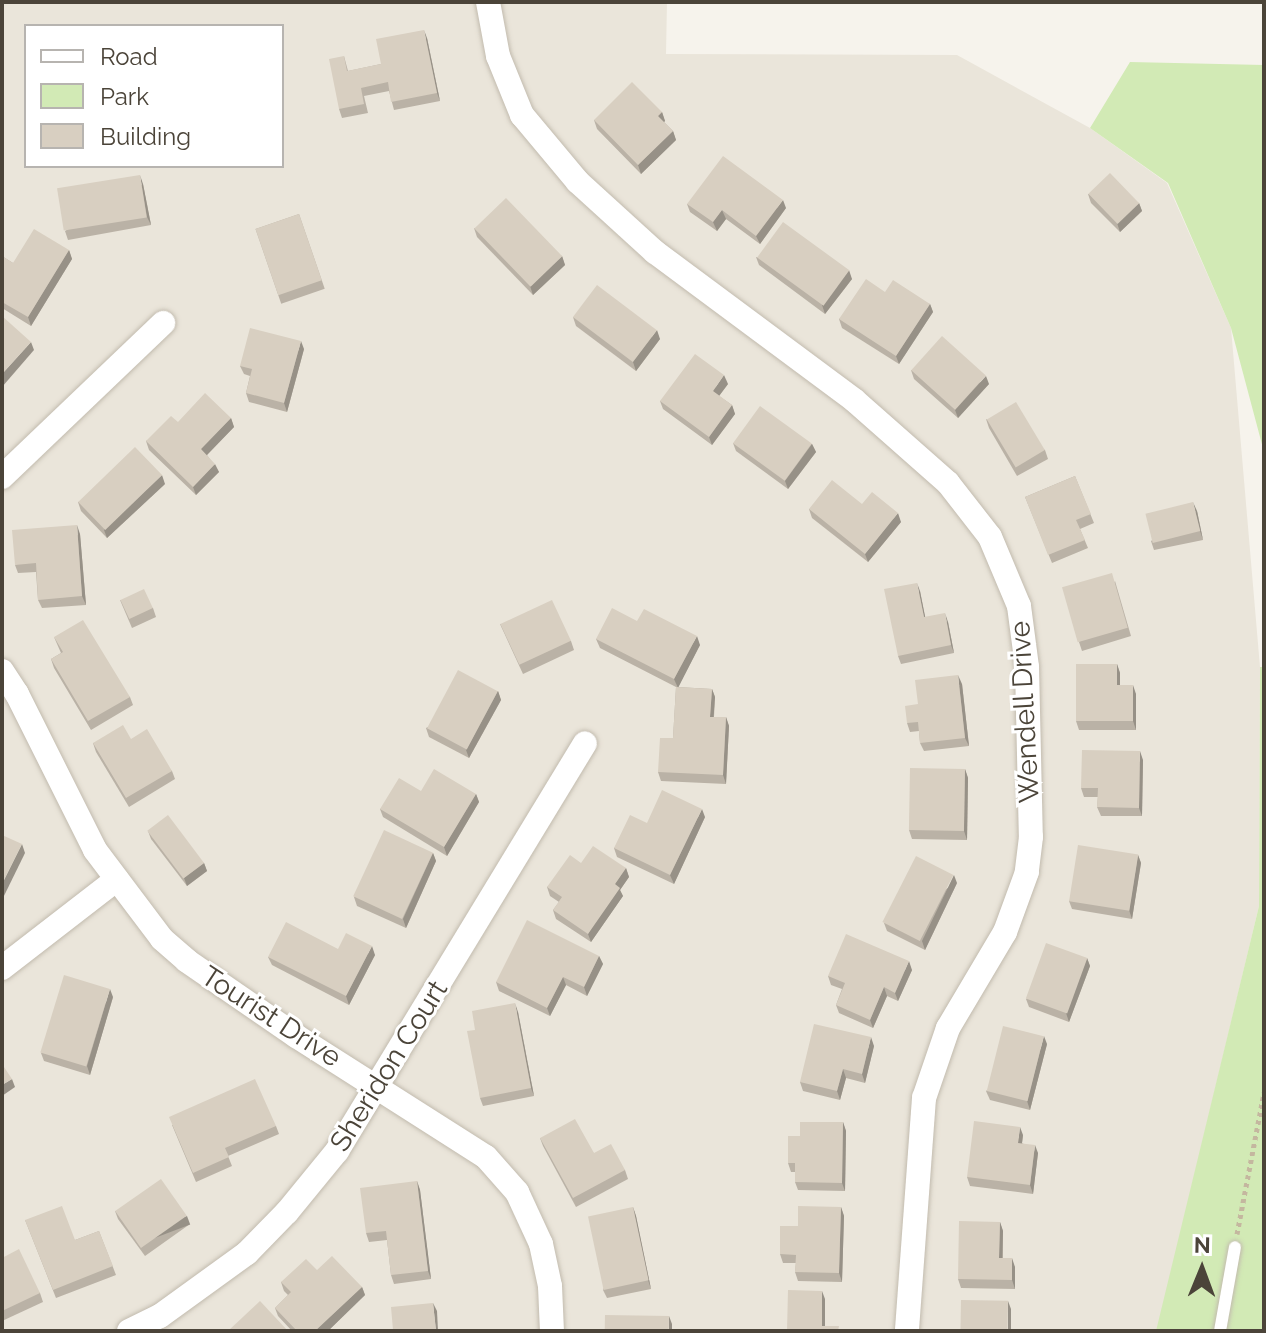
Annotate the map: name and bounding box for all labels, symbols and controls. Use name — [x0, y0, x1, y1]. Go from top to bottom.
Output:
legend — [24, 24, 284, 168]
text: Road — [100, 42, 158, 71]
text: Park — [100, 82, 149, 111]
text: Building — [100, 122, 191, 151]
street label: Wendell Drive — [1003, 620, 1047, 804]
street label: Tourist Drive — [195, 959, 347, 1075]
street label: Sheridon Court — [323, 974, 455, 1158]
north arrow — [1162, 1229, 1242, 1309]
text: N — [1194, 1232, 1211, 1258]

